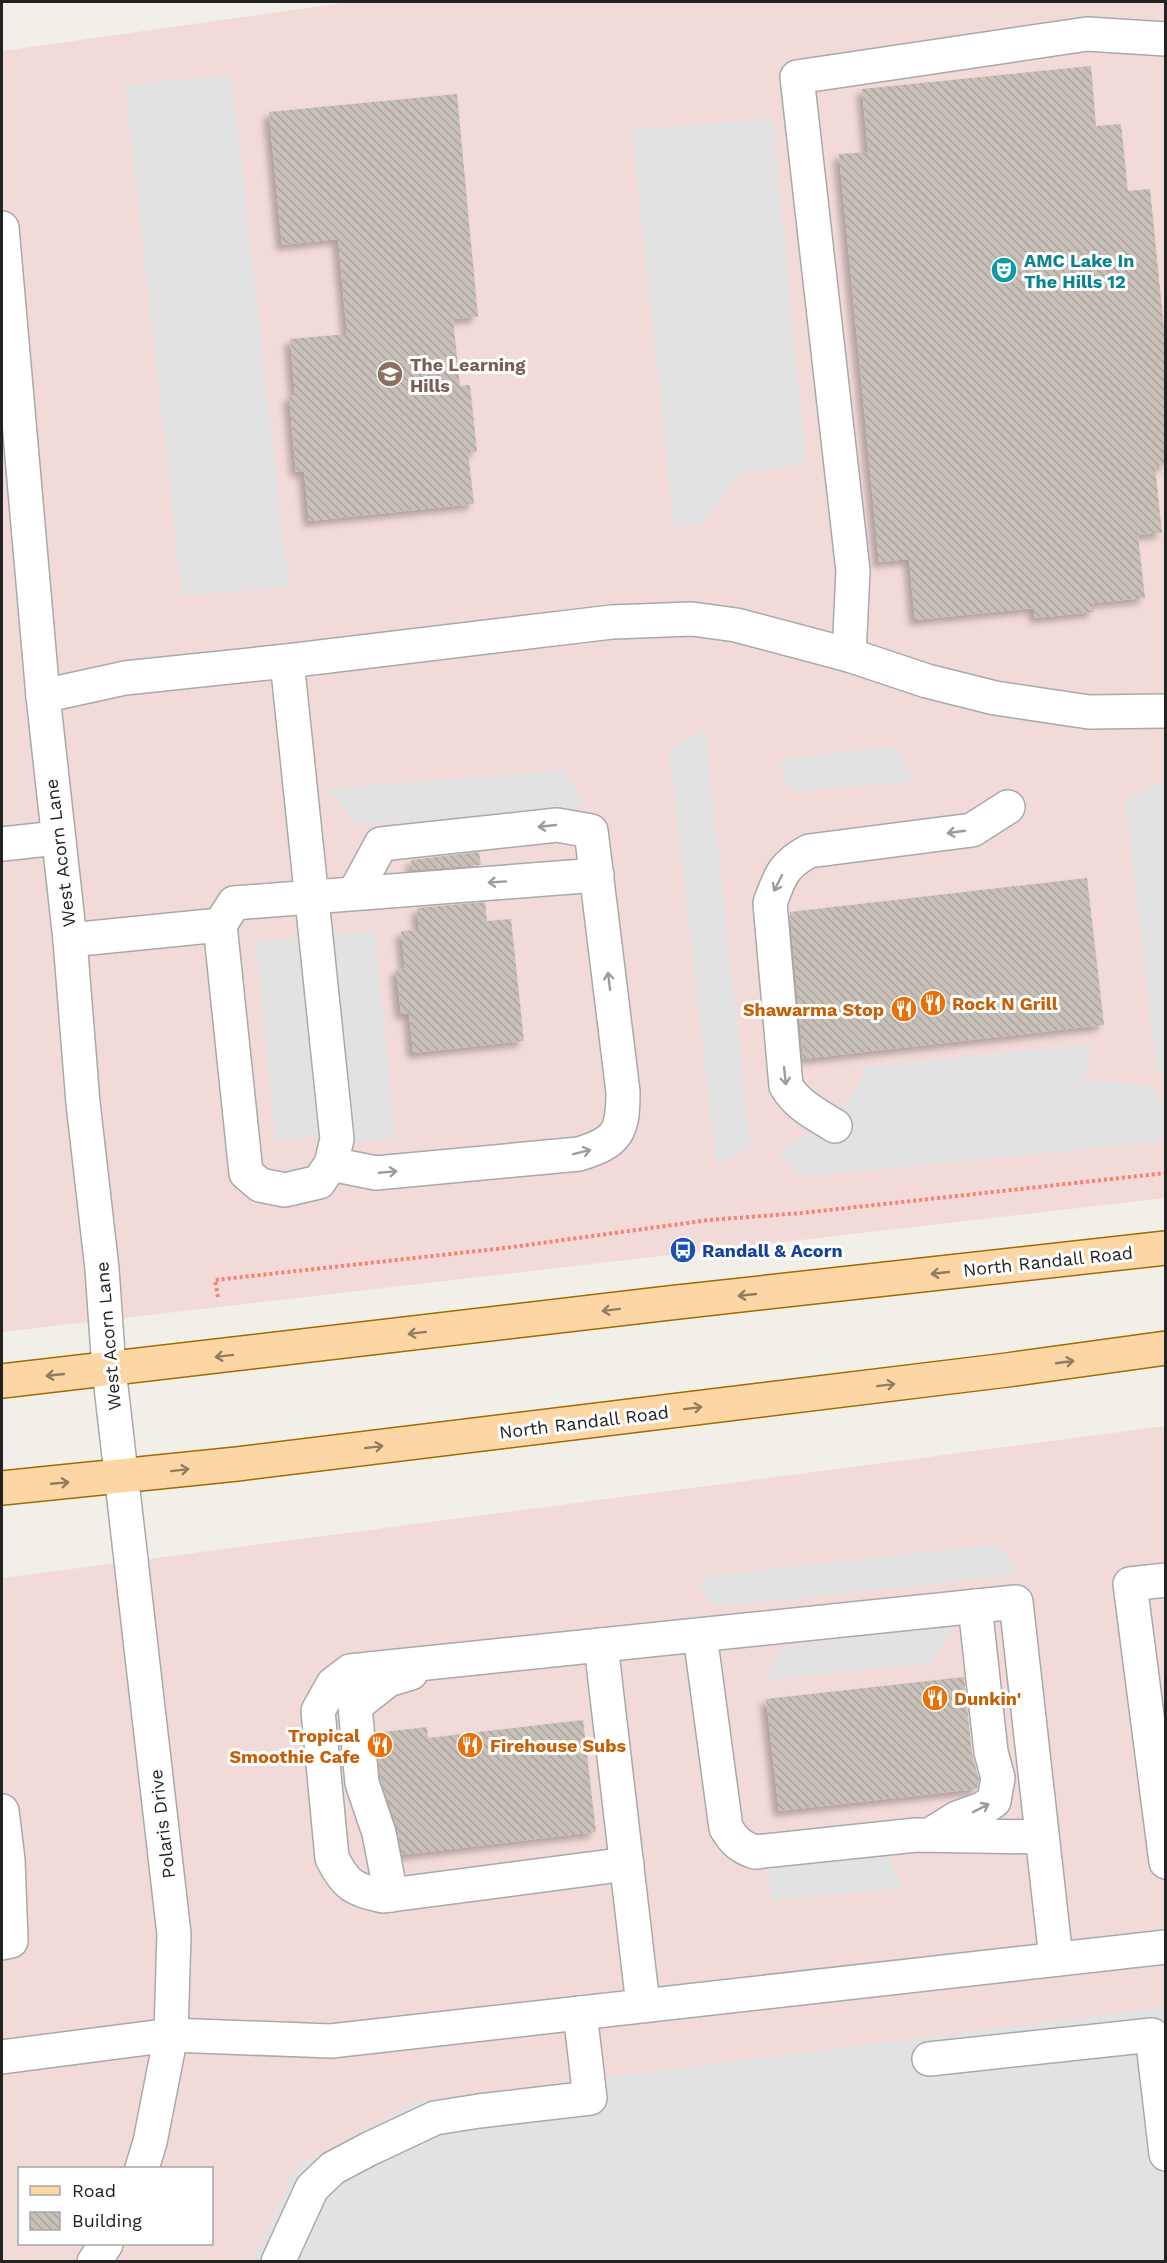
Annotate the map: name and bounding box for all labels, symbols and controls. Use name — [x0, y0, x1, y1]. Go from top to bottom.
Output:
place label: AMC Lake In The Hills 12 — [1024, 250, 1134, 292]
theatre icon: AMC Lake In The Hills 12 — [989, 255, 1019, 285]
place label: The Learning Hills — [410, 354, 526, 396]
school or university icon: The Learning Hills — [375, 359, 405, 389]
street label: West Acorn Lane — [40, 778, 80, 928]
one-way arrow — [538, 821, 558, 832]
one-way arrow — [947, 827, 967, 838]
one-way arrow — [772, 874, 783, 892]
one-way arrow — [487, 877, 507, 888]
one-way arrow — [604, 971, 615, 991]
restaurant icon: Rock N Grill — [918, 988, 948, 1018]
place label: Rock N Grill — [952, 993, 1058, 1014]
restaurant icon: Shawarma Stop — [889, 994, 919, 1024]
place label: Shawarma Stop — [743, 999, 884, 1020]
one-way arrow — [780, 1065, 791, 1085]
one-way arrow — [572, 1146, 591, 1158]
one-way arrow — [378, 1166, 398, 1177]
bus stop icon: Randall & Acorn — [668, 1235, 698, 1265]
place label: Randall & Acorn — [702, 1240, 843, 1261]
street label: North Randall Road — [962, 1242, 1134, 1280]
street label: West Acorn Lane — [91, 1261, 125, 1411]
one-way arrow — [931, 1268, 951, 1279]
one-way arrow — [737, 1290, 757, 1301]
one-way arrow — [602, 1305, 622, 1316]
one-way arrow — [408, 1328, 428, 1339]
one-way arrow — [214, 1351, 234, 1362]
one-way arrow — [1055, 1357, 1075, 1368]
one-way arrow — [46, 1370, 66, 1381]
one-way arrow — [876, 1379, 896, 1390]
street label: North Randall Road — [498, 1401, 670, 1443]
one-way arrow — [682, 1403, 702, 1414]
one-way arrow — [363, 1441, 383, 1452]
one-way arrow — [170, 1464, 190, 1475]
one-way arrow — [49, 1477, 69, 1488]
restaurant icon: Dunkin' — [920, 1683, 950, 1713]
place label: Dunkin' — [954, 1688, 1021, 1709]
place label: Tropical Smoothie Cafe — [230, 1725, 360, 1767]
restaurant icon: Tropical Smoothie Cafe — [365, 1730, 395, 1760]
restaurant icon: Firehouse Subs — [455, 1730, 485, 1760]
place label: Firehouse Subs — [490, 1735, 626, 1756]
street label: Polaris Drive — [145, 1768, 179, 1880]
one-way arrow — [972, 1802, 990, 1814]
legend — [18, 2167, 213, 2245]
text: Road — [72, 2180, 116, 2201]
text: Building — [72, 2210, 142, 2231]

